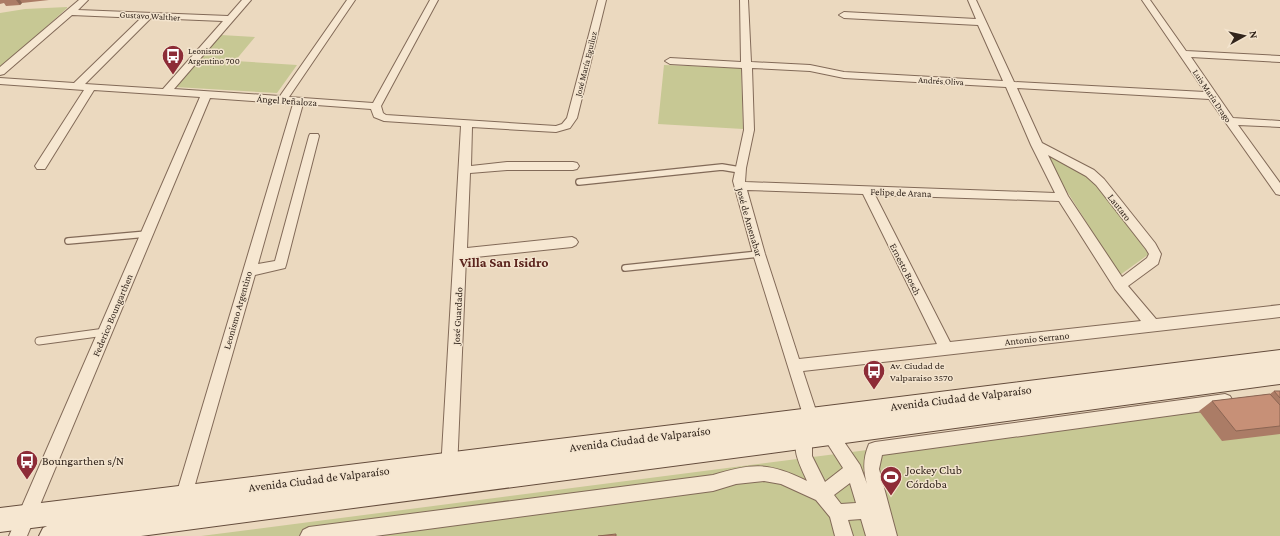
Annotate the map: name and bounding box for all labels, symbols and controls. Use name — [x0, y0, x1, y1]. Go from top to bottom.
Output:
street label: Gustavo Walther — [119, 9, 181, 23]
north arrow — [1224, 16, 1264, 56]
street label: José María Eguiluz — [573, 30, 599, 98]
text: N — [1247, 30, 1260, 40]
bus stop icon: Leonismo Argentino 700 — [160, 43, 186, 76]
place label: Leonismo Argentino 700 — [188, 46, 240, 66]
street label: Luis María Drago — [1191, 68, 1234, 125]
street label: Andrés Oliva — [918, 75, 964, 87]
street label: Ángel Peñaloza — [256, 93, 318, 108]
street label: José de Amenabar — [734, 185, 765, 258]
street label: Felipe de Arana — [870, 186, 932, 199]
street label: Lautaro — [1106, 192, 1134, 223]
street label: Ernesto Bosch — [888, 242, 924, 297]
district label: Villa San Isidro — [458, 254, 549, 270]
street label: Leonismo Argentino — [221, 270, 254, 351]
street label: Federico Boungarthen — [90, 272, 135, 358]
street label: José Guardado — [450, 287, 465, 346]
street label: Antonio Serrano — [1004, 330, 1070, 347]
bus stop icon: Av. Ciudad de Valparaiso 3570 — [861, 358, 887, 391]
place label: Av. Ciudad de Valparaiso 3570 — [890, 360, 953, 383]
street label: Avenida Ciudad de Valparaíso — [890, 382, 1032, 414]
street label: Avenida Ciudad de Valparaíso — [569, 423, 711, 455]
bus stop icon: Boungarthen s/N — [14, 448, 40, 481]
place label: Boungarthen s/N — [42, 454, 124, 468]
street label: Avenida Ciudad de Valparaíso — [248, 463, 390, 495]
place label: Jockey Club Córdoba — [905, 463, 962, 491]
sports icon: Jockey Club Córdoba — [878, 464, 904, 497]

